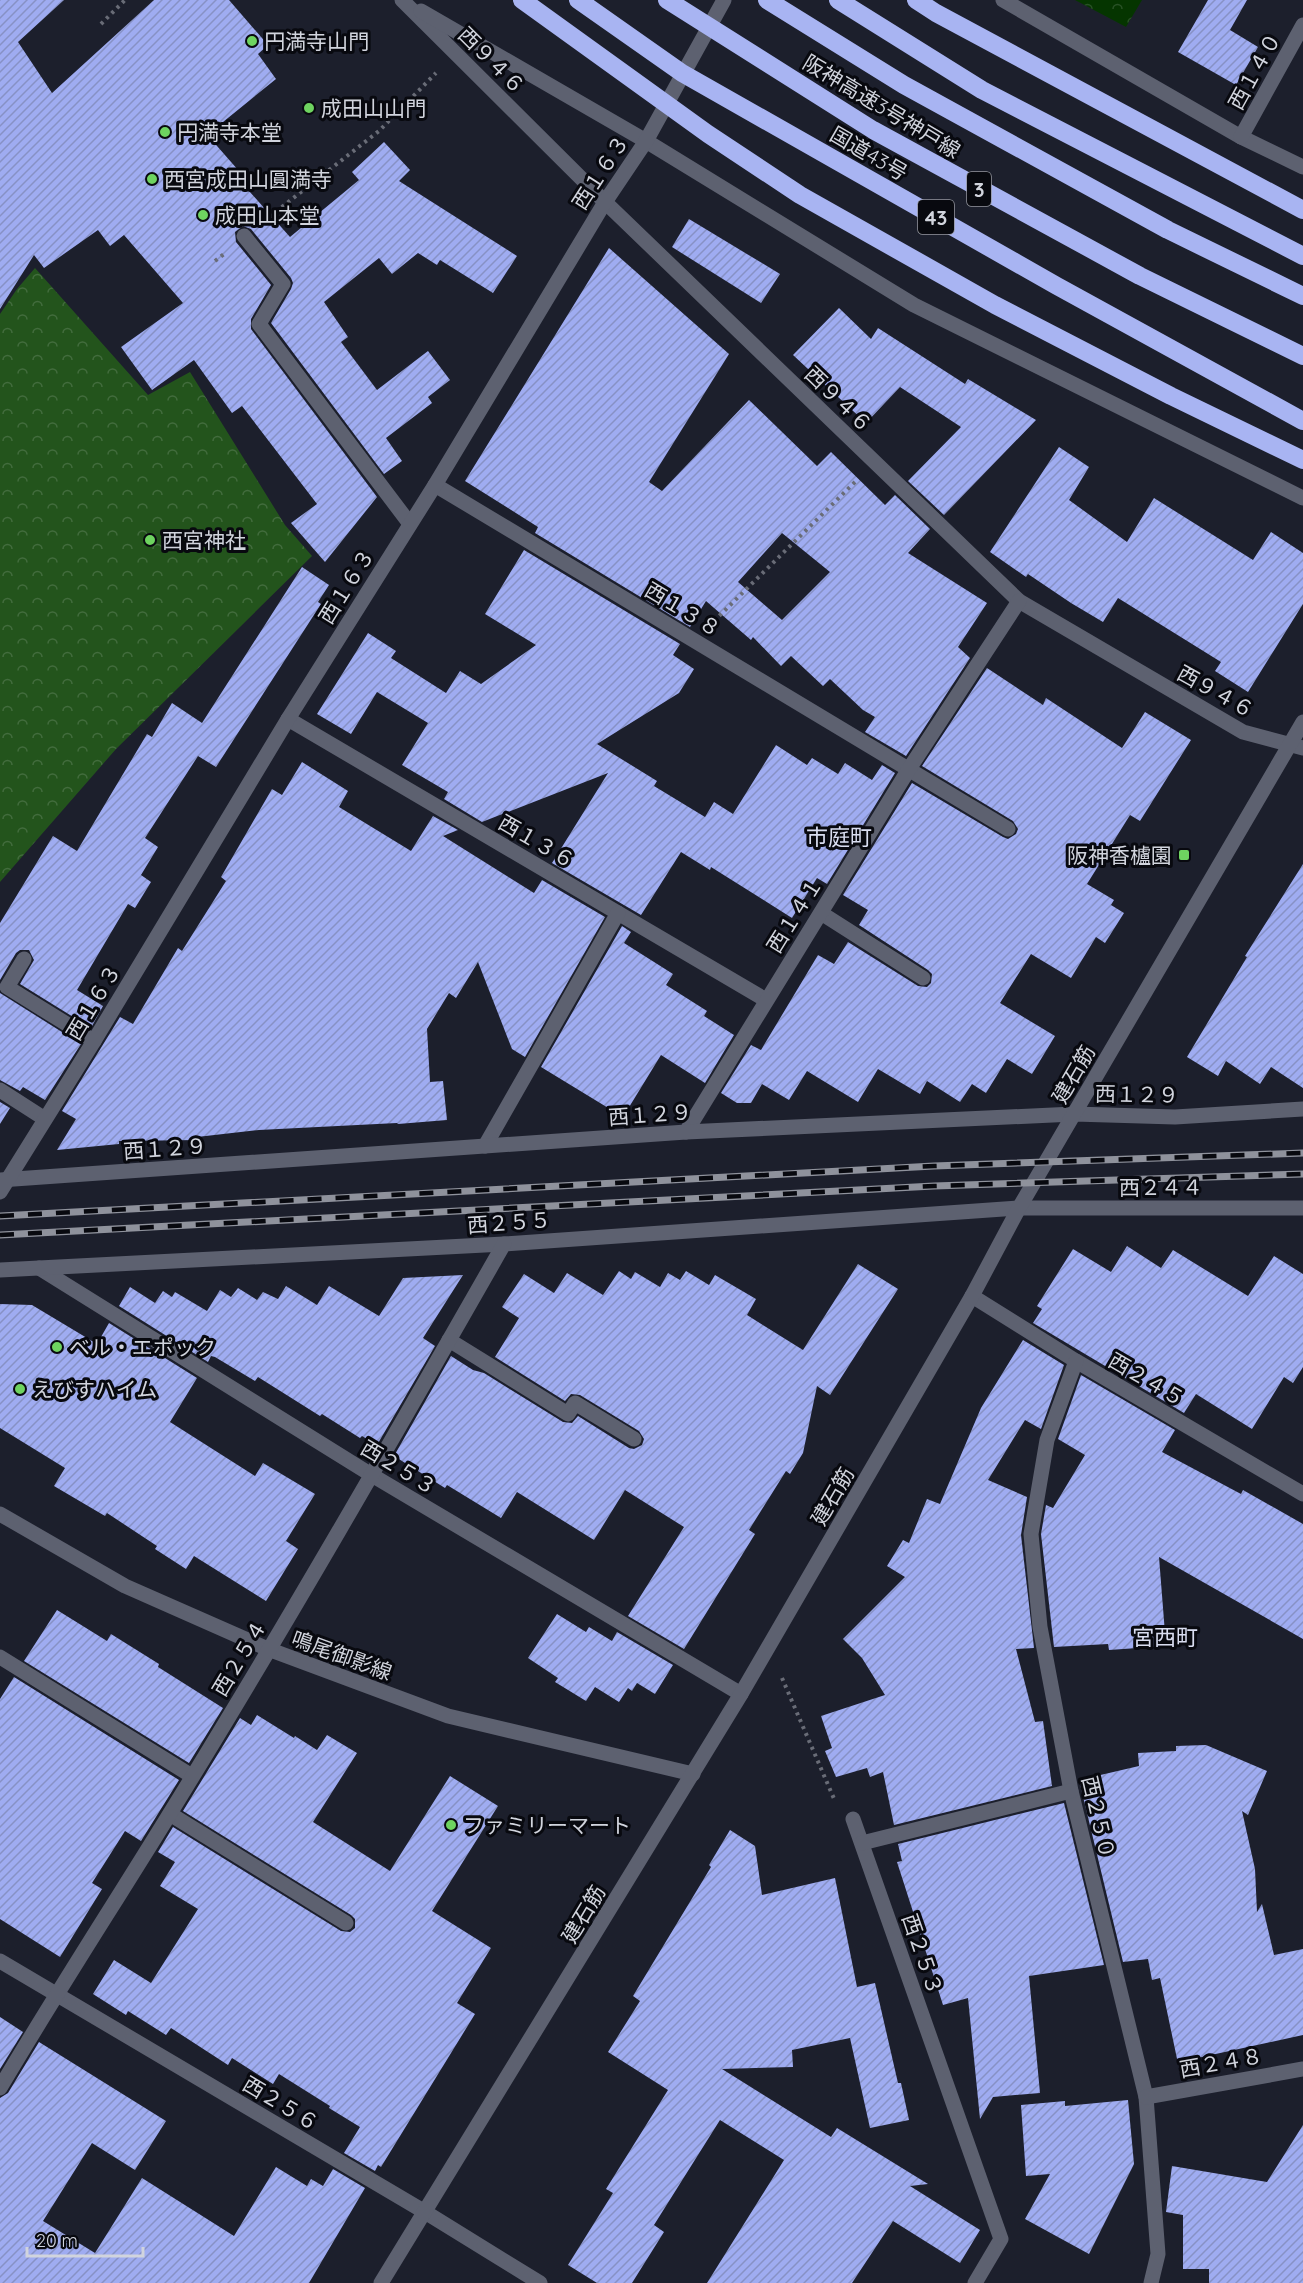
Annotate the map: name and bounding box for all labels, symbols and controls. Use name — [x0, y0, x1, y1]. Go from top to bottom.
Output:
street label: 西９４６ — [453, 21, 531, 99]
place label: 円満寺山門 — [264, 28, 369, 54]
street label: 西１４０ — [1222, 28, 1286, 114]
marker: 円満寺山門 — [245, 34, 259, 48]
street label: 阪神高速3号神戸線 — [799, 49, 965, 163]
place label: 成田山山門 — [321, 95, 426, 121]
marker: 成田山山門 — [302, 101, 316, 115]
place label: 円満寺本堂 — [177, 119, 282, 145]
street label: 国道43号 — [826, 120, 912, 186]
marker: 円満寺本堂 — [158, 125, 172, 139]
street label: 西１６３ — [566, 130, 634, 214]
place label: 西宮成田山圓満寺 — [164, 166, 332, 192]
marker: 西宮成田山圓満寺 — [145, 172, 159, 186]
road number: 3 — [967, 172, 991, 206]
road number: 43 — [918, 200, 954, 234]
place label: 成田山本堂 — [215, 202, 320, 228]
marker: 成田山本堂 — [196, 208, 210, 222]
street label: 西９４６ — [800, 360, 878, 438]
place label: 西宮神社 — [162, 527, 246, 553]
marker: 西宮神社 — [143, 533, 157, 547]
street label: 西１６３ — [313, 543, 379, 629]
street label: 西１３８ — [640, 576, 726, 642]
street label: 西９４６ — [1173, 659, 1259, 723]
street label: 西１３６ — [494, 809, 580, 873]
district label: 市庭町 — [806, 823, 872, 851]
place label: 阪神香櫨園 — [1067, 842, 1172, 868]
marker: 阪神香櫨園 — [1177, 848, 1191, 862]
street label: 西１４１ — [761, 872, 827, 958]
street label: 西１６３ — [60, 959, 126, 1045]
street label: 建石筋 — [1046, 1040, 1100, 1108]
street label: 西１２９ — [1095, 1080, 1179, 1108]
street label: 西１２９ — [607, 1098, 693, 1130]
street label: 西１２９ — [122, 1132, 208, 1164]
street label: 西２４４ — [1119, 1174, 1203, 1200]
street label: 西２５５ — [466, 1206, 552, 1238]
place label: ベル・エポック — [69, 1334, 216, 1360]
marker: ベル・エポック — [50, 1340, 64, 1354]
street label: 西２４５ — [1104, 1347, 1190, 1411]
place label: えびすハイム — [32, 1376, 157, 1402]
marker: えびすハイム — [13, 1382, 27, 1396]
street label: 西２５３ — [356, 1434, 442, 1500]
street label: 建石筋 — [805, 1462, 859, 1530]
street label: 西２５４ — [206, 1615, 272, 1701]
district label: 宮西町 — [1132, 1623, 1198, 1651]
street label: 鳴尾御影線 — [288, 1625, 396, 1685]
street label: 西２５０ — [1077, 1773, 1121, 1861]
place label: ファミリーマート — [463, 1812, 631, 1838]
marker: ファミリーマート — [444, 1818, 458, 1832]
street label: 建石筋 — [556, 1880, 610, 1948]
street label: 西２５３ — [897, 1910, 949, 1998]
street label: 西２４８ — [1177, 2042, 1265, 2082]
street label: 西２５６ — [238, 2070, 324, 2136]
scale bar — [27, 2220, 142, 2258]
text: 20 m — [36, 2229, 78, 2252]

